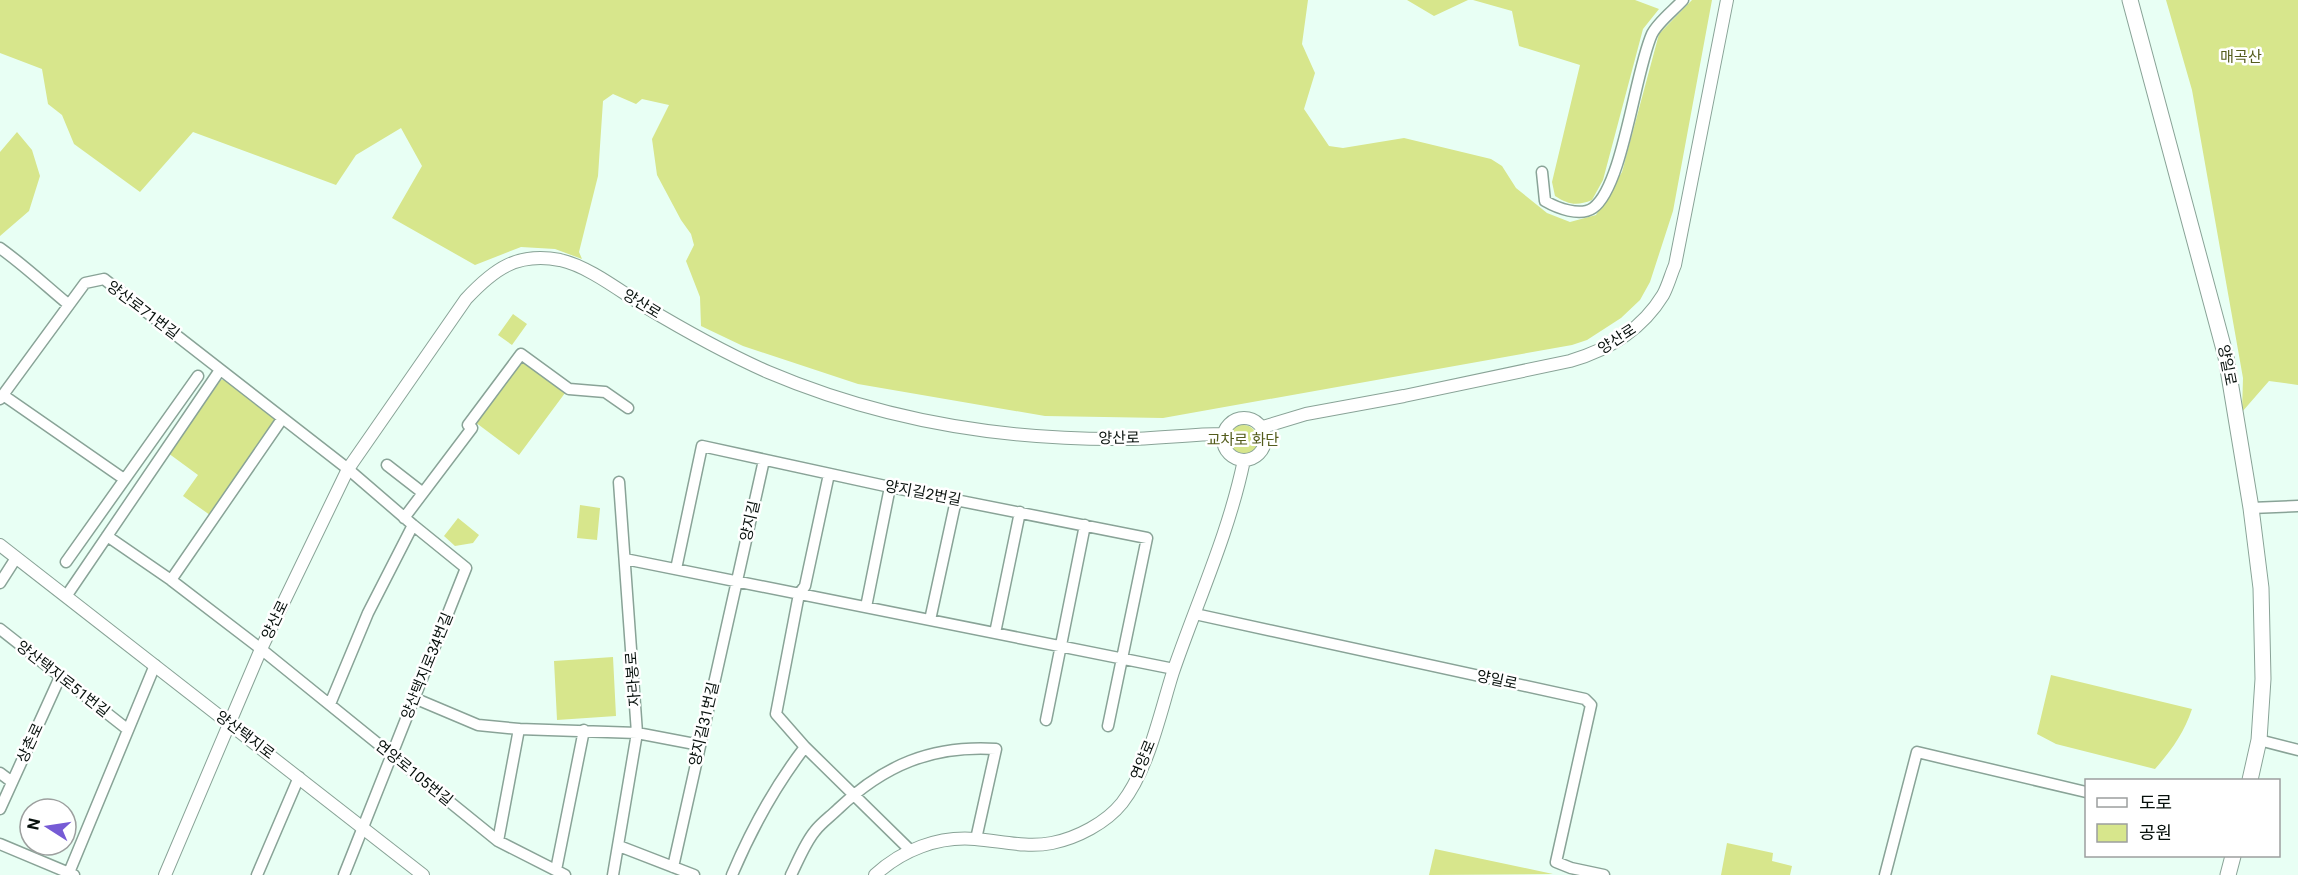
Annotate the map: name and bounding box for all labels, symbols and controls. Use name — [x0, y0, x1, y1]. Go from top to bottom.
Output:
park label: 매곡산 — [2220, 48, 2262, 66]
street label: 양산로71번길 — [103, 277, 183, 343]
street label: 양산로 — [620, 286, 664, 322]
street label: 양산로 — [1595, 320, 1639, 358]
street label: 양일로 — [2214, 343, 2240, 387]
street label: 양산로 — [1098, 429, 1140, 447]
park label: 교차로 화단 — [1207, 431, 1280, 449]
street label: 양지길2번길 — [883, 477, 963, 509]
street label: 양지길 — [737, 499, 763, 543]
street label: 양산로 — [258, 597, 292, 643]
street label: 양산택지로34번길 — [397, 610, 457, 722]
street label: 양산택지로51번길 — [13, 637, 113, 721]
street label: 자라봉로 — [622, 651, 644, 707]
street label: 양일로 — [1475, 667, 1519, 693]
street label: 양지길31번길 — [686, 680, 722, 768]
street label: 양산택지로 — [212, 707, 278, 763]
street label: 상촌로 — [13, 720, 47, 766]
street label: 연양로105번길 — [372, 736, 456, 810]
street label: 연양로 — [1127, 737, 1159, 783]
legend — [2085, 779, 2280, 857]
text: 도로 — [2139, 792, 2172, 813]
north arrow — [18, 797, 78, 857]
text: N — [23, 816, 44, 831]
text: 공원 — [2139, 822, 2172, 843]

